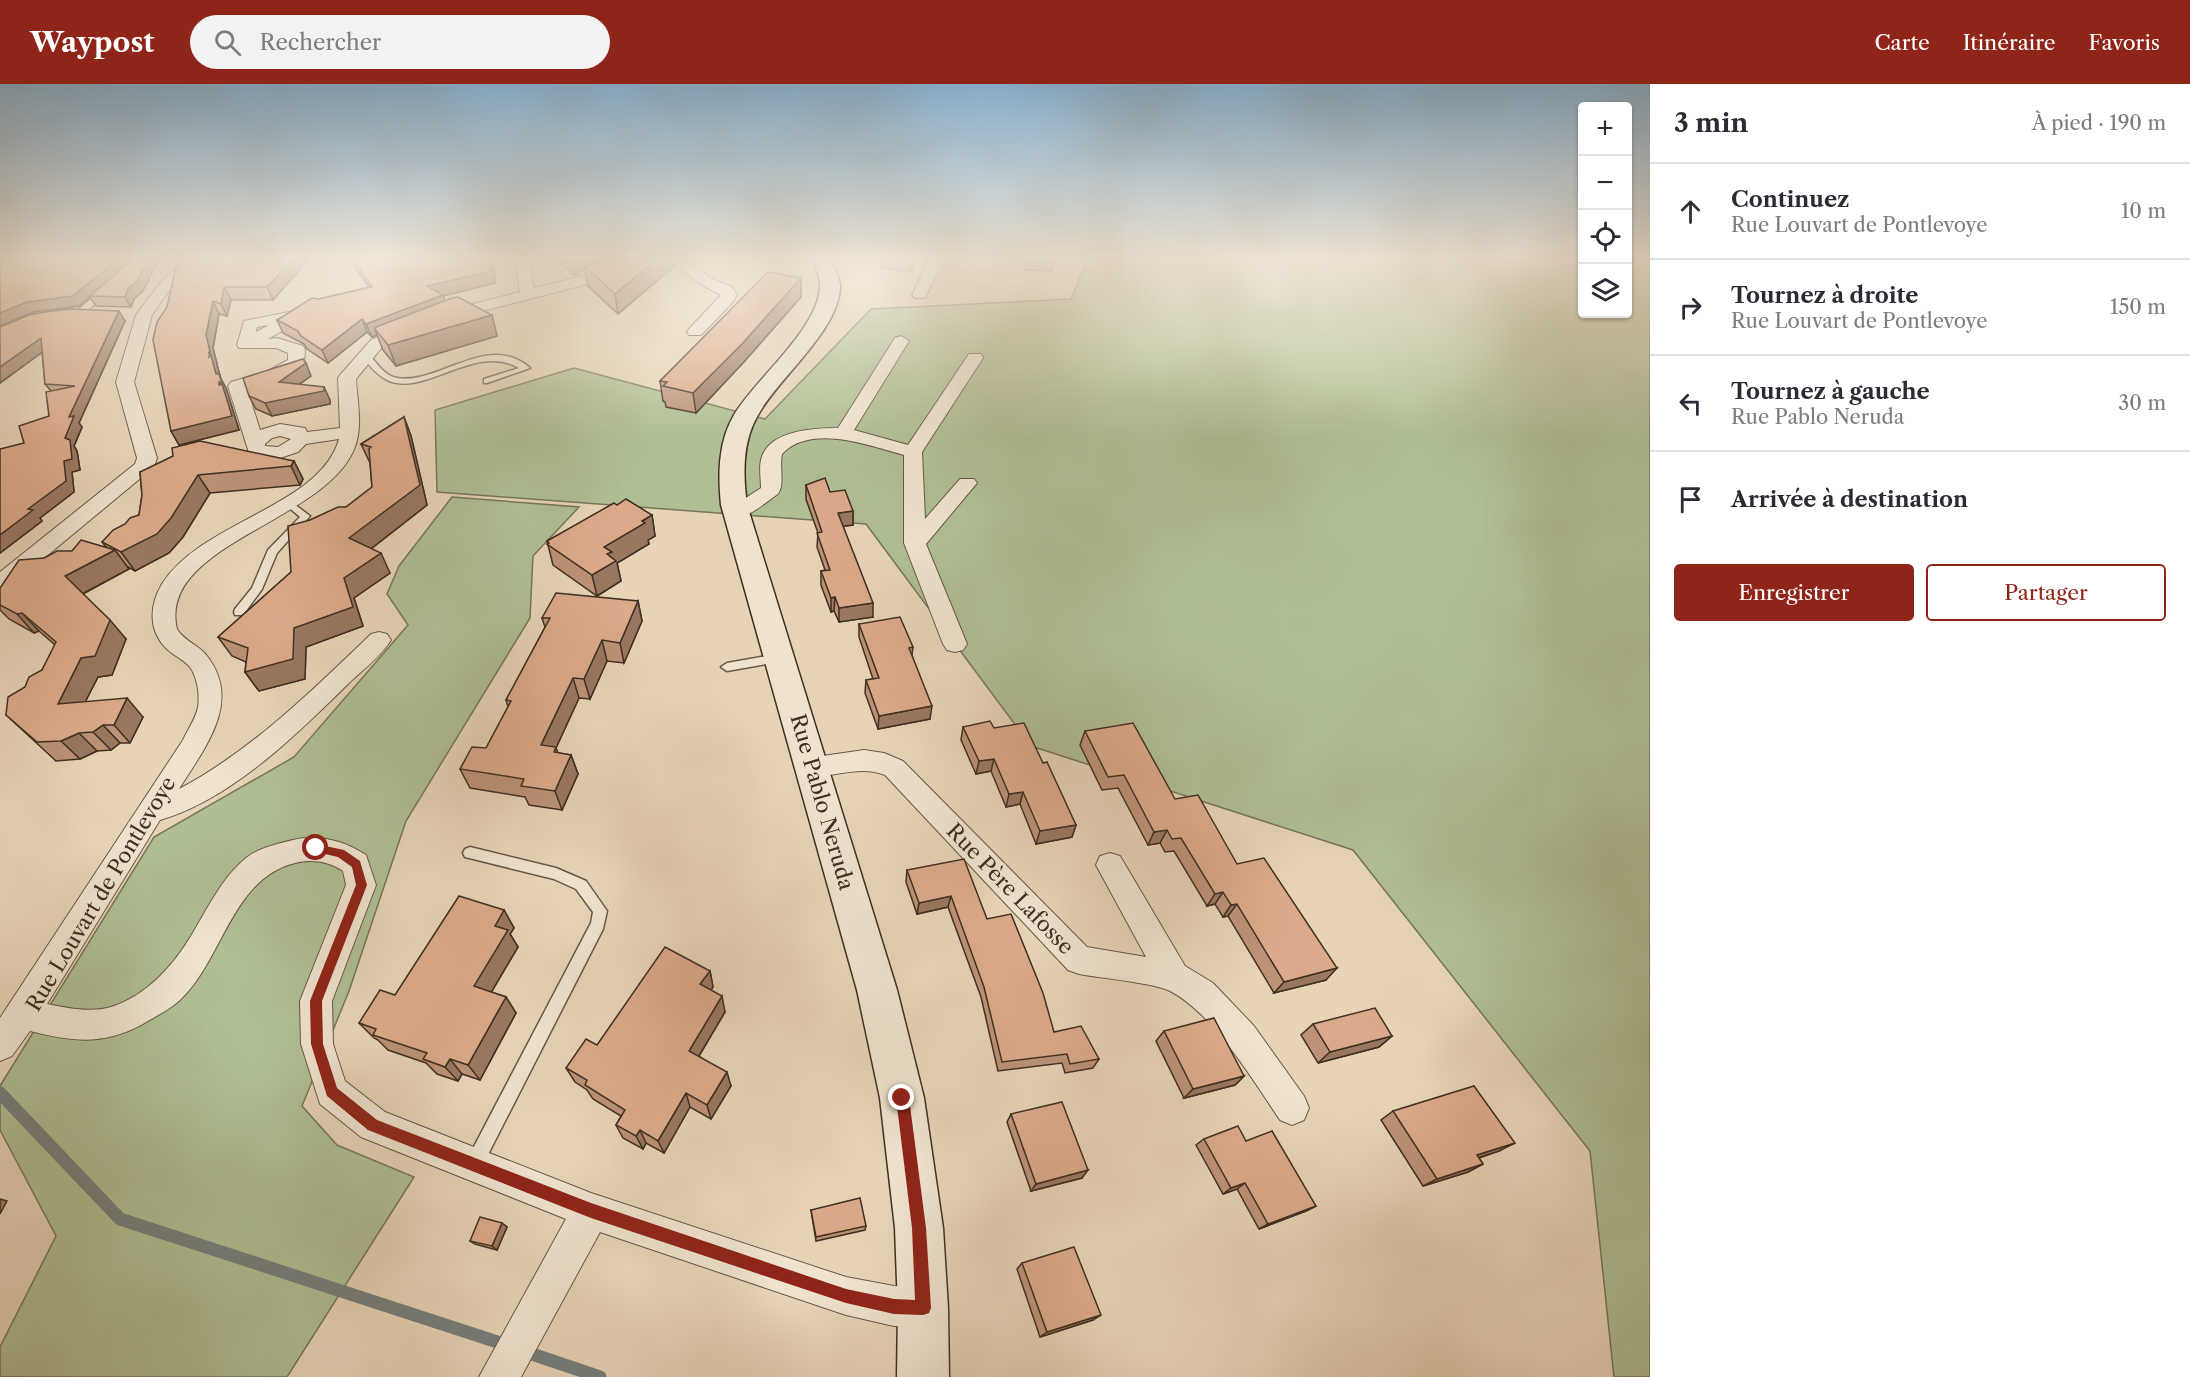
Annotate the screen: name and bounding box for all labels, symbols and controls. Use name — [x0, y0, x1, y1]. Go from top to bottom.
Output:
search box — [190, 15, 610, 69]
text: Waypost — [30, 25, 154, 59]
icon: search — [211, 26, 244, 59]
text: Rechercher — [259, 29, 381, 56]
text: Carte — [1874, 30, 1930, 55]
text: Itinéraire — [1963, 30, 2056, 55]
text: Favoris — [2089, 30, 2160, 55]
map controls — [1578, 102, 1632, 318]
button: + — [1578, 102, 1632, 156]
text: 3 min — [1674, 107, 1748, 139]
text: À pied · 190 m — [2032, 111, 2166, 135]
button: − — [1578, 156, 1632, 210]
text: Continuez — [1731, 186, 1850, 213]
icon: ahead — [1674, 195, 1707, 228]
text: 10 m — [2121, 199, 2166, 223]
button: locate — [1578, 210, 1632, 264]
text: Rue Louvart de Pontlevoye — [1731, 213, 1987, 237]
button: layers — [1578, 264, 1632, 318]
text: Tournez à droite — [1731, 282, 1918, 309]
icon: right — [1674, 291, 1707, 324]
text: 150 m — [2110, 295, 2166, 319]
text: Rue Louvart de Pontlevoye — [1731, 309, 1987, 333]
text: Tournez à gauche — [1731, 378, 1930, 405]
icon: left — [1674, 387, 1707, 420]
text: 30 m — [2118, 391, 2166, 415]
text: Rue Pablo Neruda — [1731, 405, 1904, 429]
icon: arrive — [1674, 483, 1707, 516]
text: Arrivée à destination — [1731, 486, 1968, 513]
button: Enregistrer — [1674, 564, 1914, 621]
button: Partager — [1926, 564, 2166, 621]
street label: Rue Pablo Neruda — [785, 711, 860, 894]
street label: Rue Louvart de Pontlevoye — [21, 772, 181, 1016]
street label: Rue Père Lafosse — [942, 818, 1079, 959]
route start — [302, 834, 328, 860]
route end — [888, 1084, 914, 1110]

